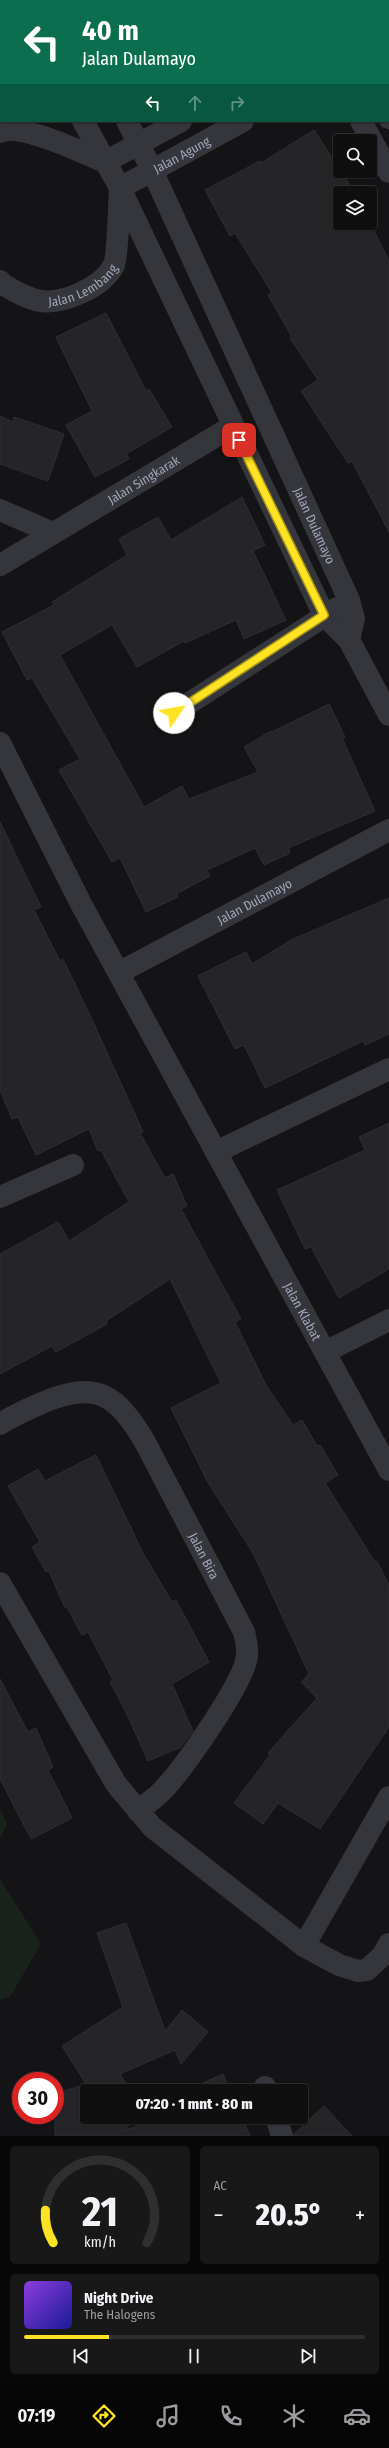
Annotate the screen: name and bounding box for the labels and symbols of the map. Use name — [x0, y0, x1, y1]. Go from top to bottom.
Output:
street label: Jalan Agung — [151, 133, 213, 176]
street label: Jalan Lembang — [48, 261, 121, 309]
pin — [222, 423, 256, 457]
street label: Jalan Singkarak — [105, 452, 183, 507]
street label: Jalan Dulamayo — [290, 485, 338, 566]
position arrow — [153, 692, 195, 734]
street label: Jalan Dulamayo — [215, 876, 295, 927]
street label: Jalan Klabat — [280, 1280, 324, 1344]
street label: Jalan Bira — [186, 1530, 222, 1582]
speed limit sign: 30 — [12, 2072, 64, 2124]

